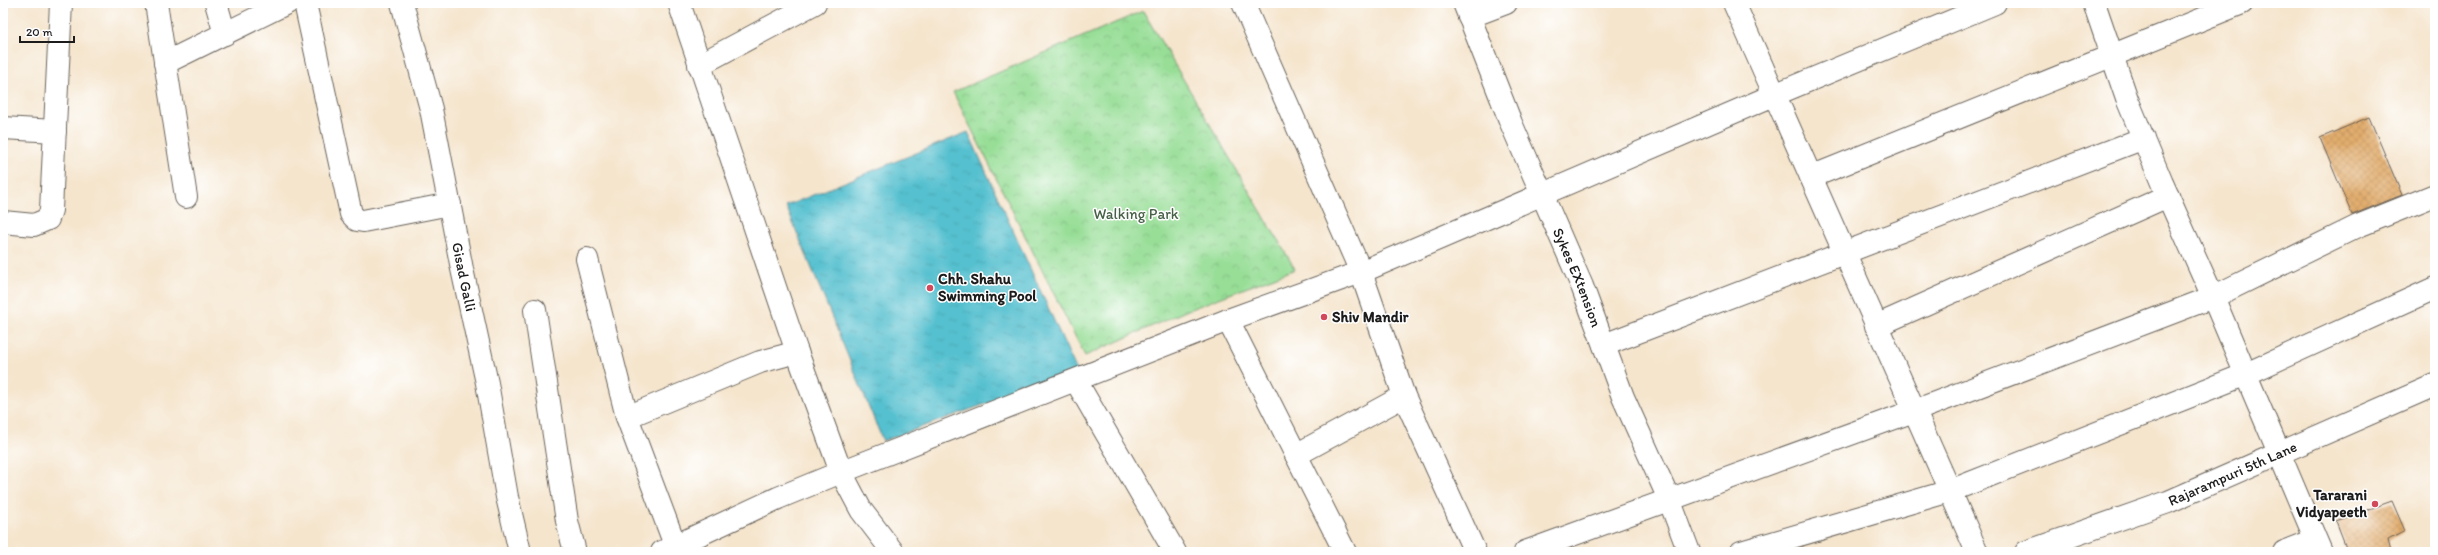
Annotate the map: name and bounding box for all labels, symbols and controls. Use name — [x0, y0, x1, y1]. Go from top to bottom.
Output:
scale bar — [20, 18, 74, 44]
text: 20 m — [26, 25, 53, 39]
park label: Walking Park — [1093, 205, 1179, 223]
street label: Sykes EXtension — [1549, 225, 1606, 330]
street label: Gisad Galli — [448, 241, 480, 313]
place label: Chh. Shahu Swimming Pool — [938, 270, 1037, 306]
marker: Chh. Shahu Swimming Pool — [925, 283, 935, 293]
place label: Shiv Mandir — [1332, 308, 1409, 326]
marker: Shiv Mandir — [1319, 312, 1329, 322]
street label: Rajarampuri 5th Lane — [2165, 438, 2300, 510]
place label: Tararani Vidyapeeth — [2296, 486, 2367, 522]
marker: Tararani Vidyapeeth — [2370, 499, 2380, 509]

